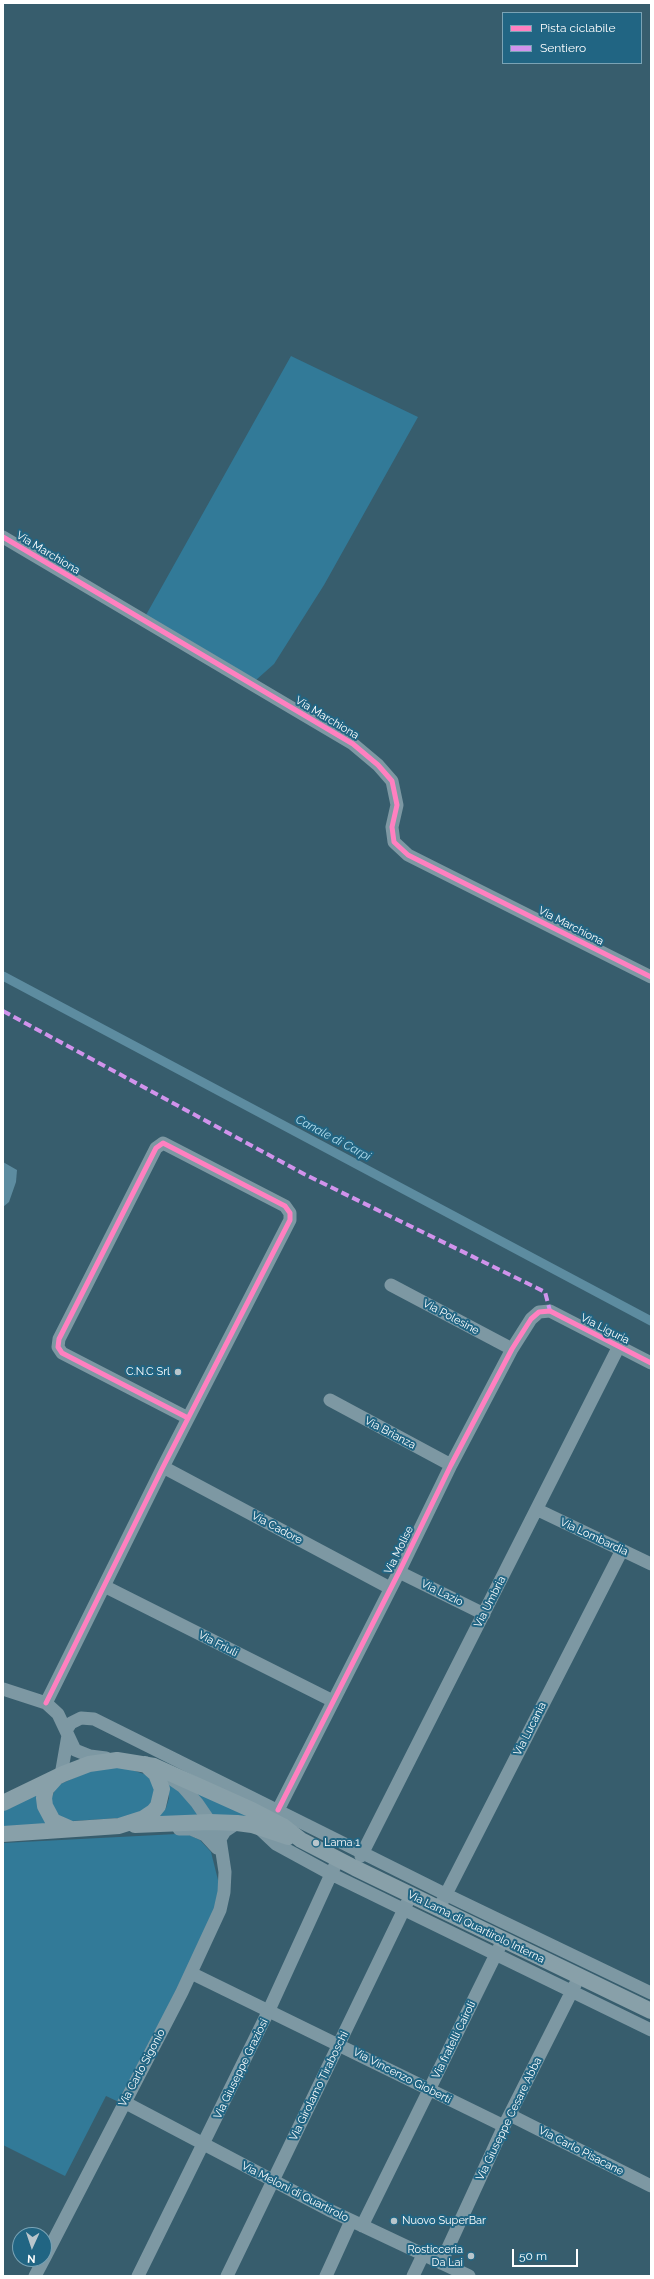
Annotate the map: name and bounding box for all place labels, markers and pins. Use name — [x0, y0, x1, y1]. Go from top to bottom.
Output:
place label: C.N.C Srl — [126, 1365, 170, 1379]
marker: C.N.C Srl — [173, 1367, 183, 1377]
place label: Lama 1 — [324, 1836, 360, 1850]
marker: Lama 1 — [311, 1838, 321, 1848]
place label: Nuovo SuperBar — [402, 2214, 486, 2228]
marker: Nuovo SuperBar — [389, 2216, 399, 2226]
place label: Rosticceria Da Lai — [407, 2243, 463, 2269]
marker: Rosticceria Da Lai — [466, 2251, 476, 2261]

